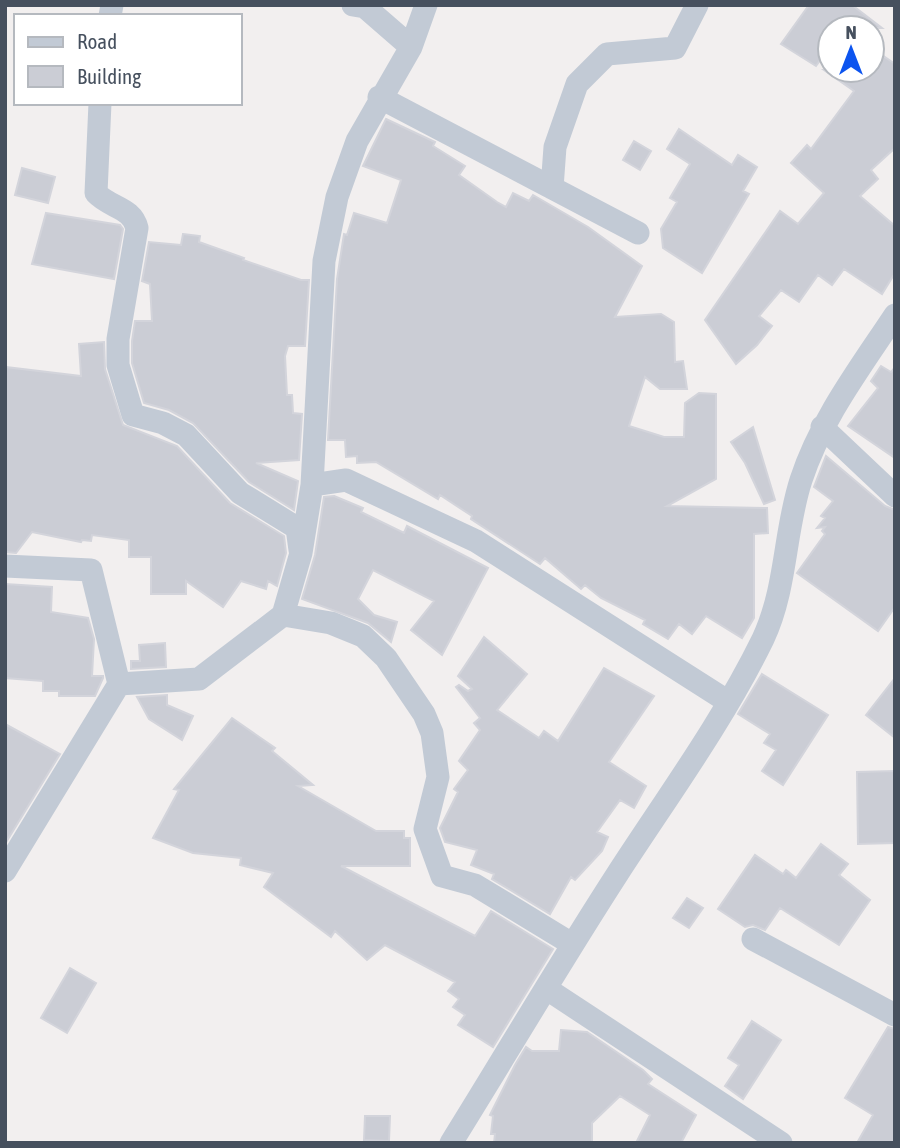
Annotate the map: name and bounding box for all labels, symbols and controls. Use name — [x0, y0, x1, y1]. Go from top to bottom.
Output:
legend — [14, 14, 242, 105]
north arrow — [816, 14, 886, 84]
text: N — [845, 21, 857, 43]
text: Road — [77, 29, 117, 53]
text: Building — [77, 64, 141, 88]

